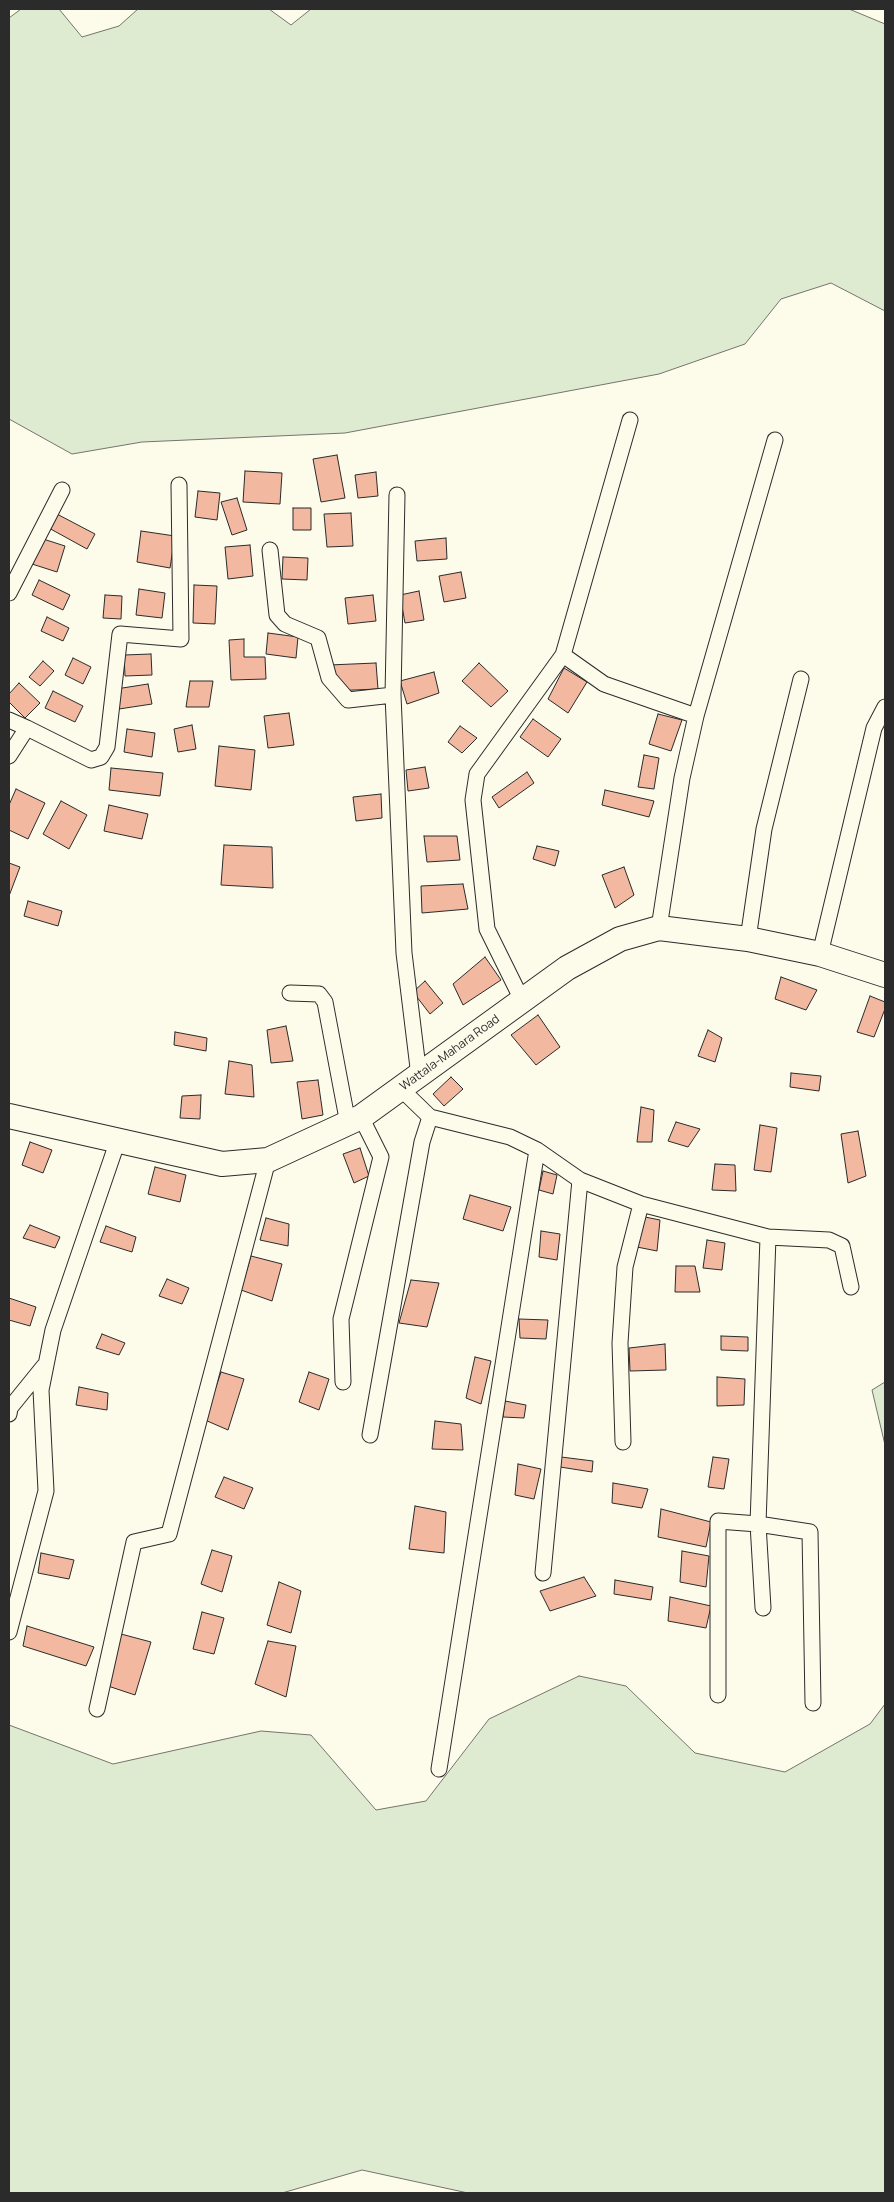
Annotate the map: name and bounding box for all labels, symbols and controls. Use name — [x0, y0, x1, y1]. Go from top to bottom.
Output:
street label: Wattala-Mahara Road — [397, 1012, 503, 1094]

